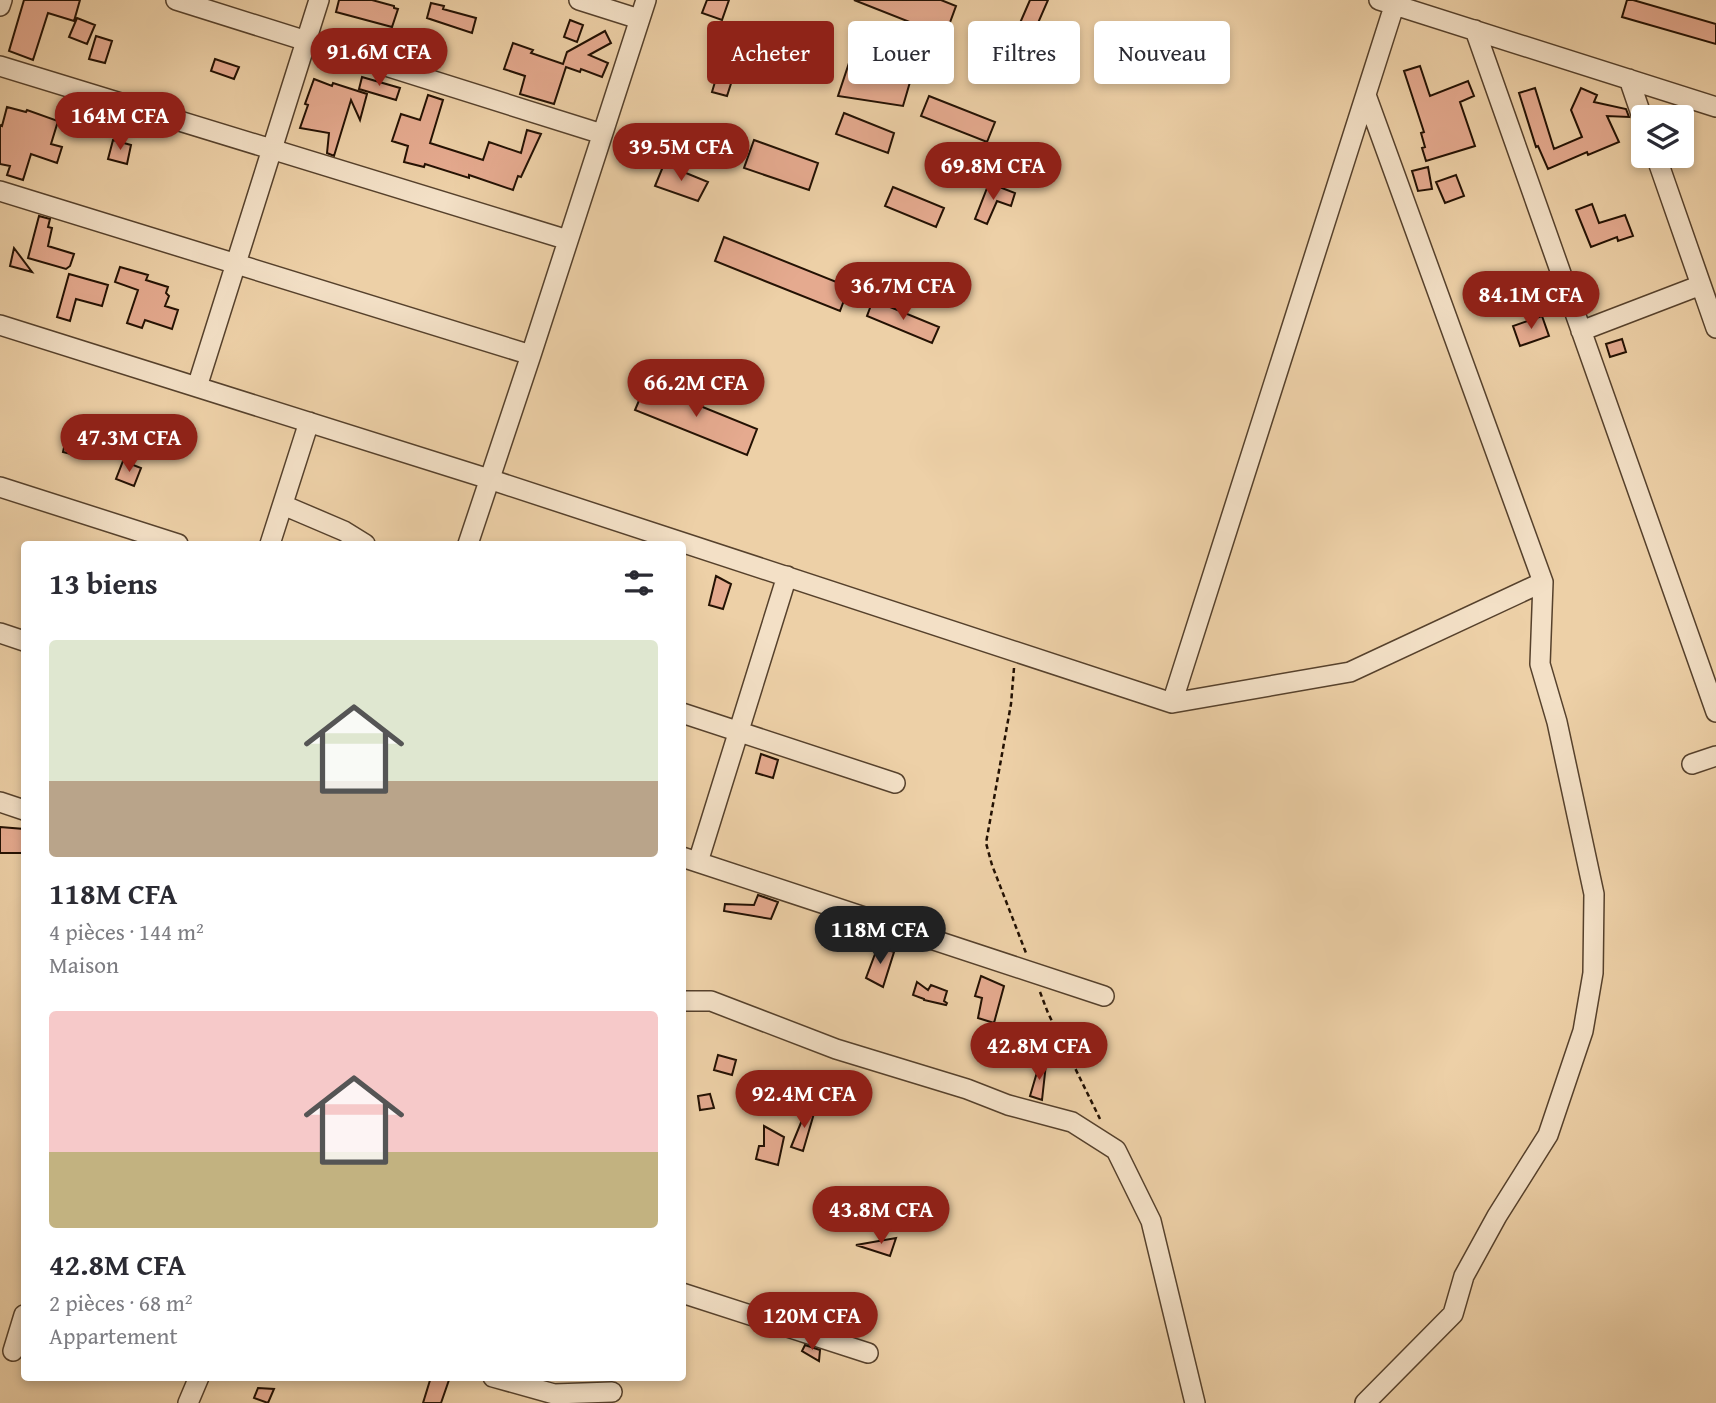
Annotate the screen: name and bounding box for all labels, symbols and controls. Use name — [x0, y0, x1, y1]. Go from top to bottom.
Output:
chip: Acheter — [707, 21, 834, 84]
chip: Louer — [848, 21, 954, 84]
chip: Filtres — [968, 21, 1080, 84]
chip: Nouveau — [1094, 21, 1230, 84]
pin: 91.6M CFA — [299, 28, 459, 88]
text: 91.6M CFA — [326, 34, 432, 67]
pin: 164M CFA — [48, 92, 192, 152]
text: 164M CFA — [71, 98, 169, 131]
map controls — [1631, 105, 1694, 168]
button: layers — [1631, 105, 1694, 168]
pin: 39.5M CFA — [601, 124, 761, 183]
text: 39.5M CFA — [628, 129, 734, 162]
pin: 69.8M CFA — [913, 142, 1073, 202]
text: 69.8M CFA — [940, 148, 1046, 181]
pin: 36.7M CFA — [823, 262, 983, 322]
text: 36.7M CFA — [850, 268, 956, 301]
pin: 84.1M CFA — [1451, 272, 1611, 331]
text: 84.1M CFA — [1478, 277, 1584, 310]
pin: 66.2M CFA — [616, 360, 776, 419]
text: 66.2M CFA — [643, 365, 749, 398]
pin: 47.3M CFA — [49, 414, 209, 474]
text: 47.3M CFA — [76, 420, 182, 453]
text: 13 biens — [49, 561, 158, 605]
icon: filters — [620, 564, 658, 602]
icon: home — [291, 686, 417, 812]
text: 118M CFA — [49, 871, 177, 915]
pin: 118M CFA — [808, 906, 952, 966]
text: 118M CFA — [831, 912, 929, 945]
text: 4 pièces · 144 m² — [49, 915, 204, 948]
text: Maison — [49, 948, 119, 981]
pin: 42.8M CFA — [959, 1023, 1119, 1082]
text: 42.8M CFA — [986, 1028, 1092, 1061]
icon: home — [291, 1057, 417, 1183]
pin: 92.4M CFA — [724, 1070, 884, 1130]
text: 92.4M CFA — [751, 1076, 857, 1109]
pin: 43.8M CFA — [801, 1186, 961, 1246]
text: 43.8M CFA — [828, 1192, 934, 1225]
text: 42.8M CFA — [49, 1242, 186, 1286]
text: 2 pièces · 68 m² — [49, 1286, 193, 1319]
pin: 120M CFA — [740, 1292, 884, 1352]
text: 120M CFA — [763, 1298, 861, 1331]
text: Appartement — [49, 1319, 178, 1352]

